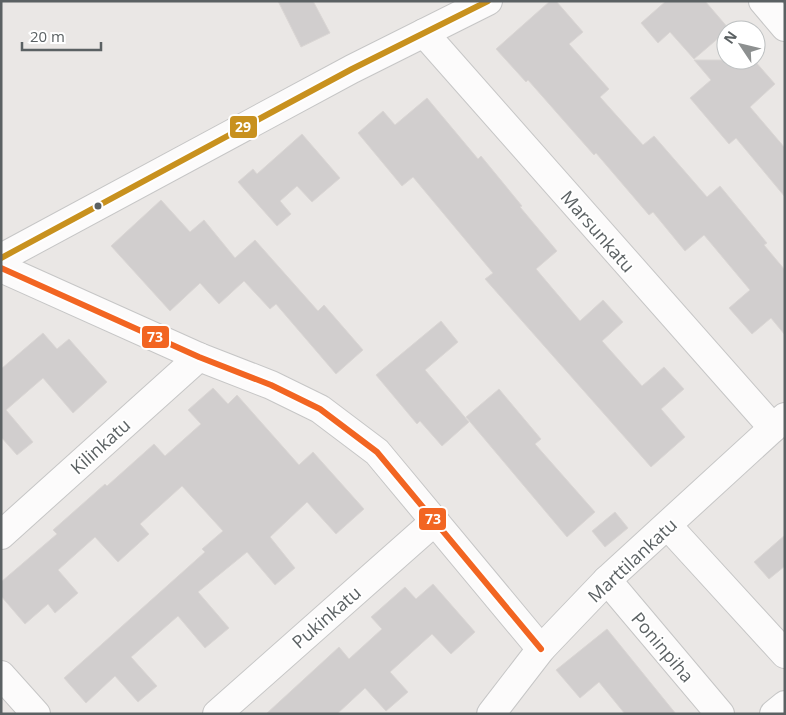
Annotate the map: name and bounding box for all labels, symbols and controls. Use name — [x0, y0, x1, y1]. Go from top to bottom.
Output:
scale bar — [22, 20, 101, 52]
north arrow — [716, 20, 766, 70]
text: 20 m — [30, 26, 65, 46]
text: N — [719, 27, 741, 47]
line badge: 29 — [229, 115, 258, 139]
text: 29 — [235, 117, 251, 136]
street label: Marsunkatu — [556, 185, 640, 277]
unlabelled marker — [93, 201, 103, 211]
line badge: 73 — [141, 325, 170, 349]
text: 73 — [147, 327, 163, 346]
street label: Kilinkatu — [65, 413, 135, 479]
line badge: 73 — [418, 507, 447, 531]
text: 73 — [425, 509, 441, 528]
street label: Marttilankatu — [582, 513, 682, 607]
street label: Pukinkatu — [286, 580, 366, 654]
street label: Poninpiha — [627, 607, 699, 687]

